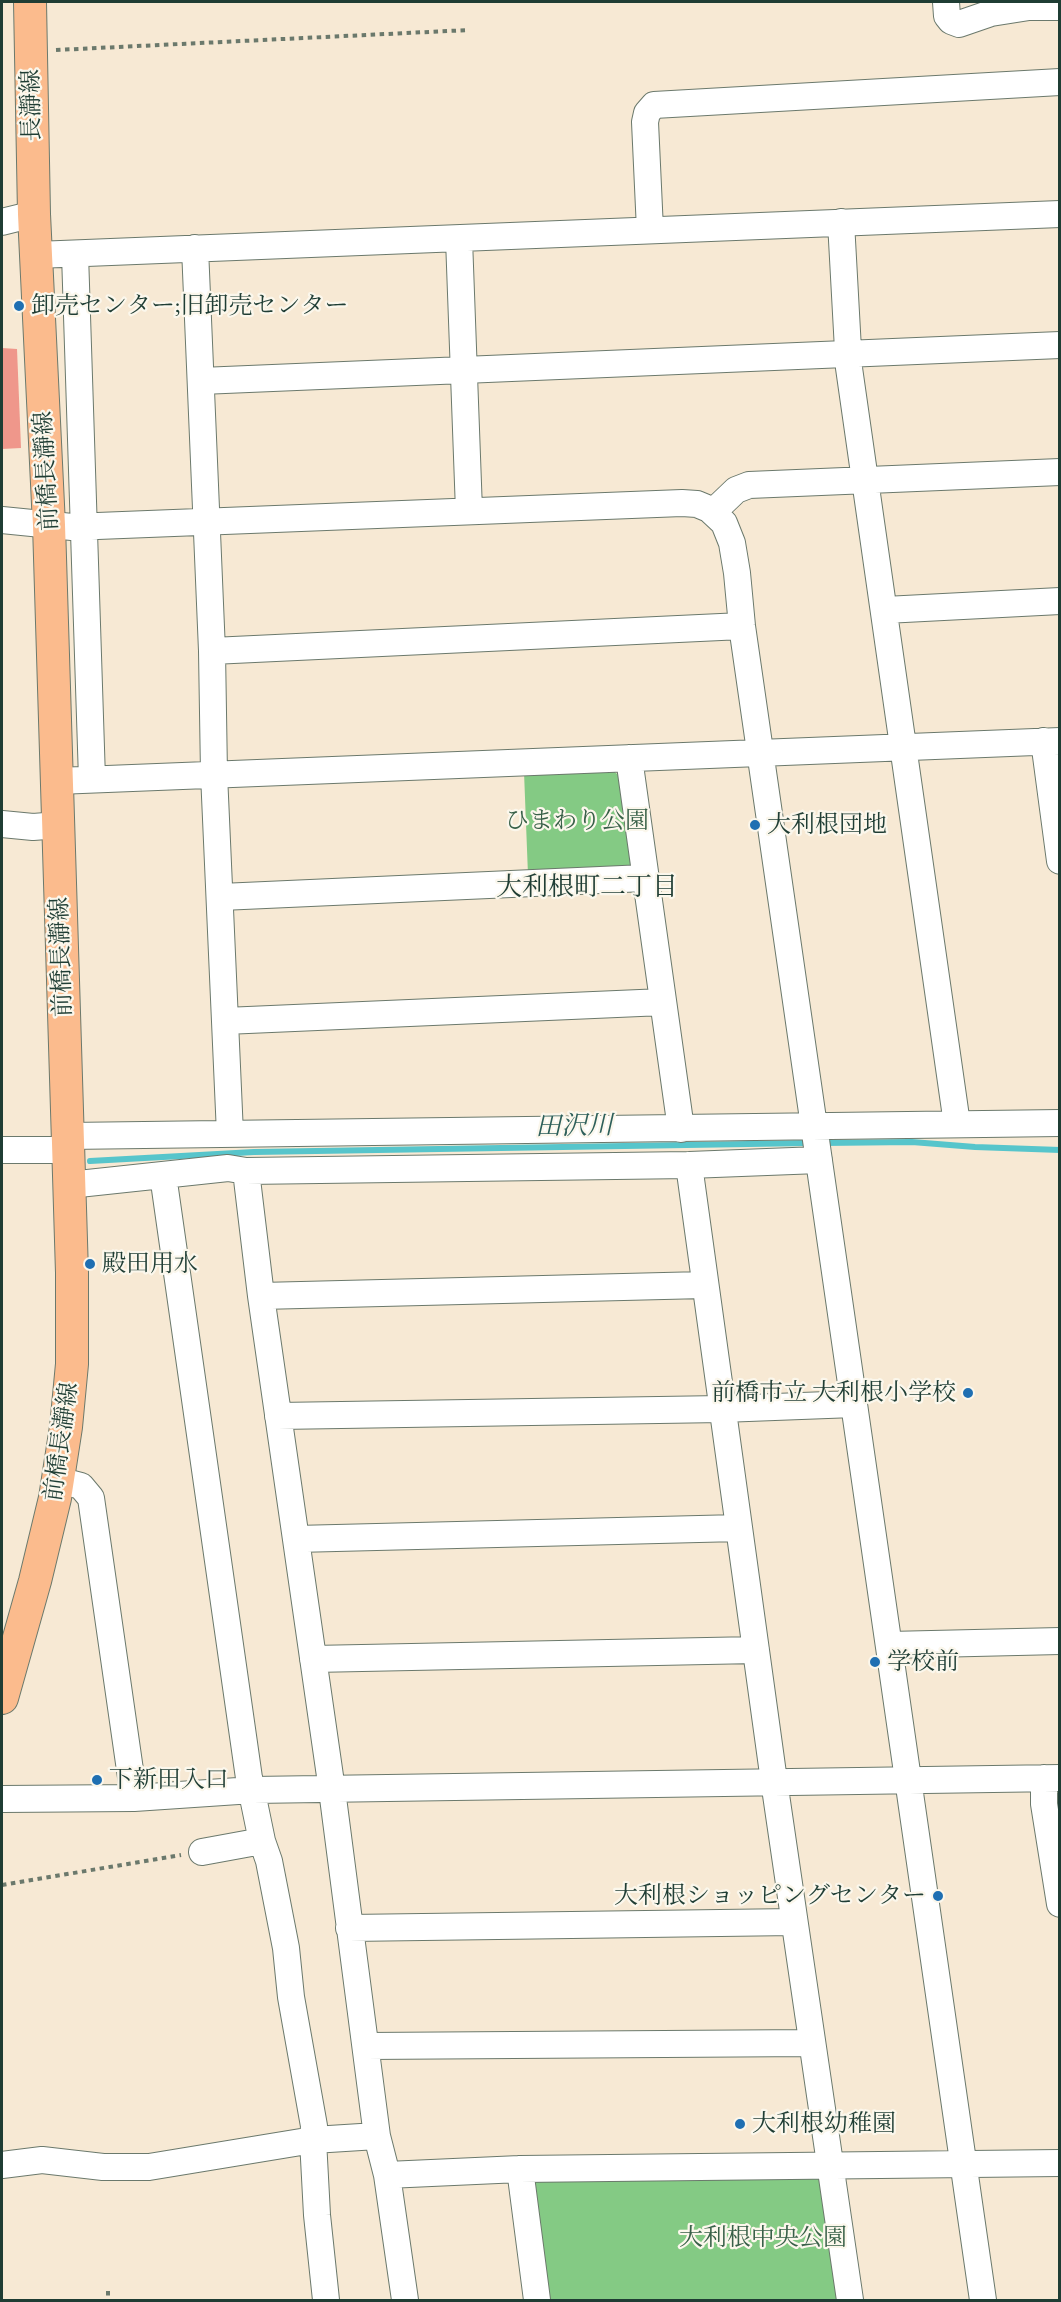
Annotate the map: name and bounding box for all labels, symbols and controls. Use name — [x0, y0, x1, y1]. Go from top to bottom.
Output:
street label: 長瀞線 — [17, 69, 47, 141]
place label: 卸売センター;旧卸売センター — [31, 292, 348, 320]
marker: 卸売センター;旧卸売センター — [12, 299, 26, 313]
street label: 前橋長瀞線 — [29, 410, 65, 532]
park label: ひまわり公園 — [505, 807, 649, 835]
place label: 大利根団地 — [767, 811, 887, 839]
marker: 大利根団地 — [748, 818, 762, 832]
district label: 大利根町二丁目 — [496, 872, 678, 904]
street label: 前橋長瀞線 — [46, 897, 78, 1017]
water label: 田沢川 — [535, 1111, 613, 1143]
place label: 殿田用水 — [102, 1250, 198, 1278]
marker: 殿田用水 — [83, 1257, 97, 1271]
place label: 前橋市立 大利根小学校 — [711, 1379, 956, 1407]
street label: 前橋長瀞線 — [39, 1381, 85, 1503]
marker: 前橋市立 大利根小学校 — [961, 1386, 975, 1400]
place label: 学校前 — [887, 1648, 959, 1676]
marker: 学校前 — [868, 1655, 882, 1669]
place label: 下新田入口 — [109, 1766, 229, 1794]
marker: 下新田入口 — [90, 1773, 104, 1787]
place label: 大利根ショッピングセンター — [614, 1882, 926, 1910]
marker: 大利根ショッピングセンター — [931, 1889, 945, 1903]
place label: 大利根幼稚園 — [752, 2110, 896, 2138]
marker: 大利根幼稚園 — [733, 2117, 747, 2131]
park label: 大利根中央公園 — [679, 2224, 847, 2252]

